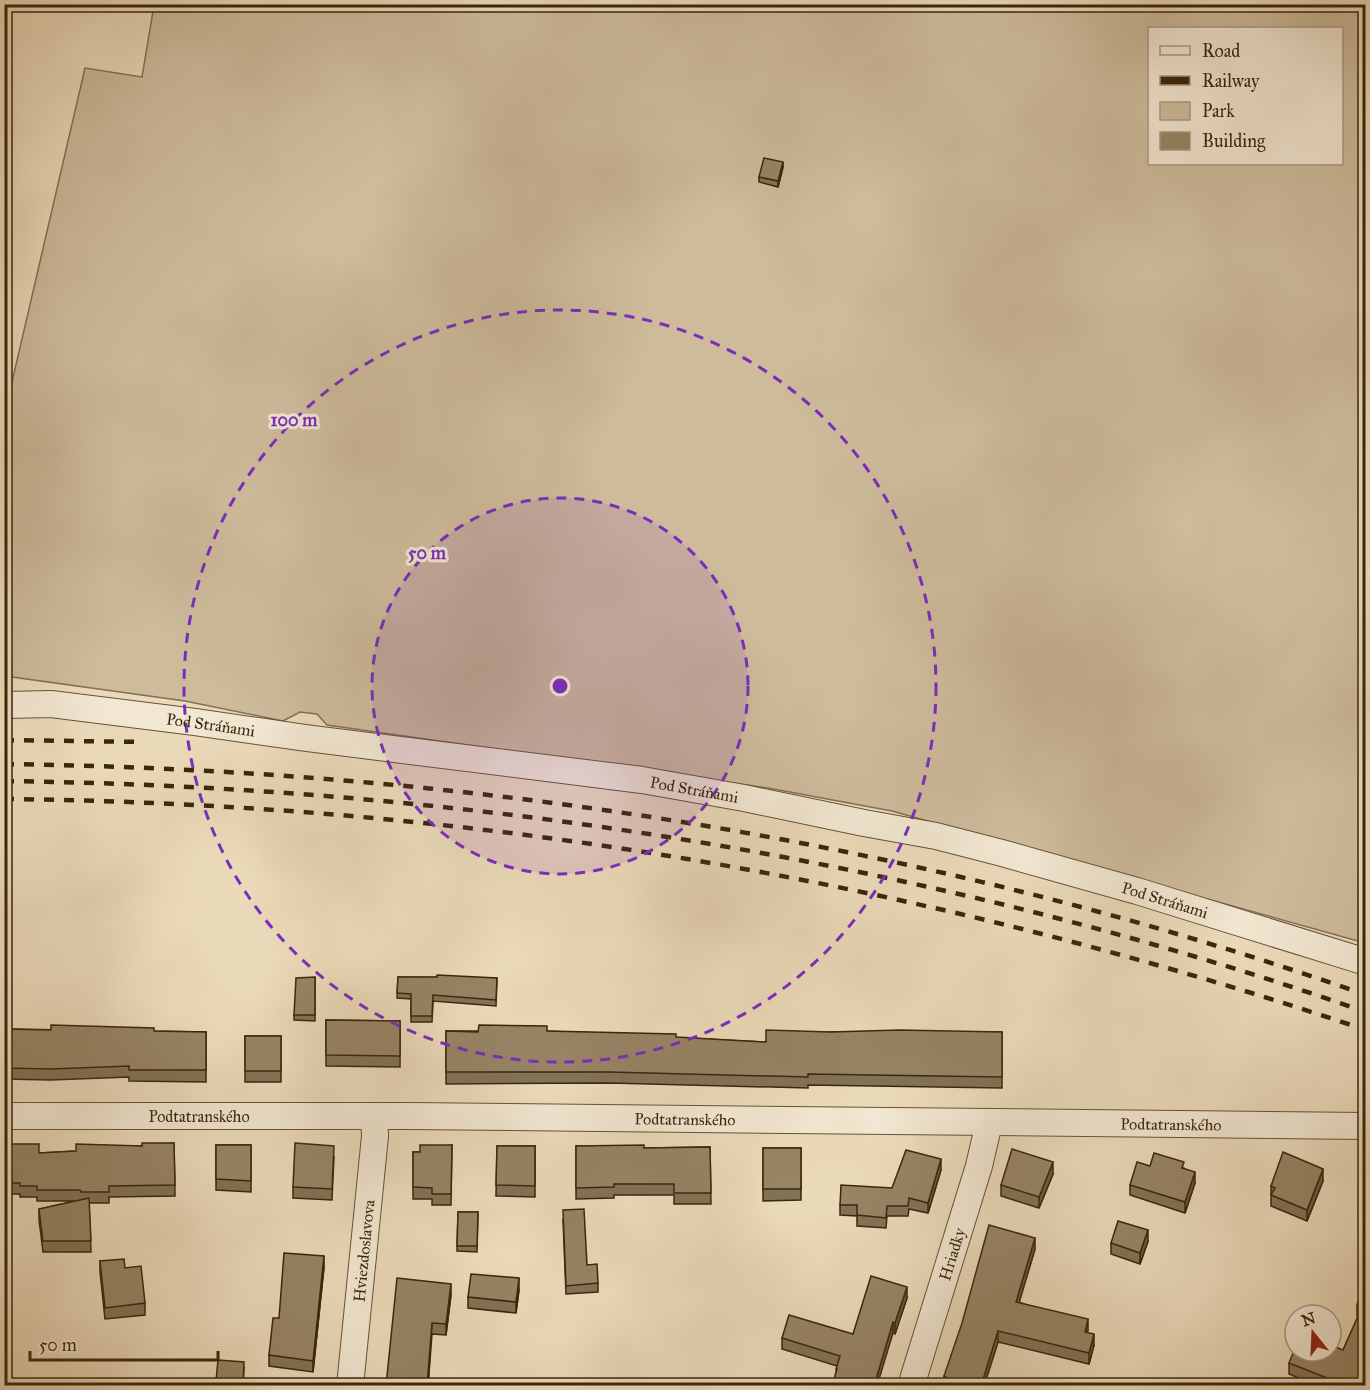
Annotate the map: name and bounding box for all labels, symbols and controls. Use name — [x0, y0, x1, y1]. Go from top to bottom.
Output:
legend — [1148, 27, 1343, 165]
text: Road — [1202, 40, 1240, 62]
text: Railway — [1202, 70, 1260, 92]
text: Park — [1202, 100, 1235, 122]
text: Building — [1202, 130, 1266, 153]
text: 100 m — [271, 409, 318, 431]
text: 50 m — [408, 542, 447, 564]
centre of rings — [550, 676, 570, 696]
street label: Pod Stráňami — [165, 709, 257, 740]
street label: Pod Stráňami — [649, 772, 741, 806]
street label: Pod Stráňami — [1120, 878, 1211, 922]
street label: Podtatranského — [148, 1107, 250, 1126]
street label: Podtatranského — [634, 1109, 736, 1129]
street label: Podtatranského — [1120, 1114, 1222, 1134]
street label: Hviezdoslavova — [349, 1198, 378, 1303]
street label: Hriadky — [935, 1225, 969, 1283]
north arrow — [1283, 1303, 1343, 1363]
text: N — [1299, 1308, 1318, 1330]
scale bar — [30, 1324, 218, 1362]
text: 50 m — [39, 1334, 77, 1356]

